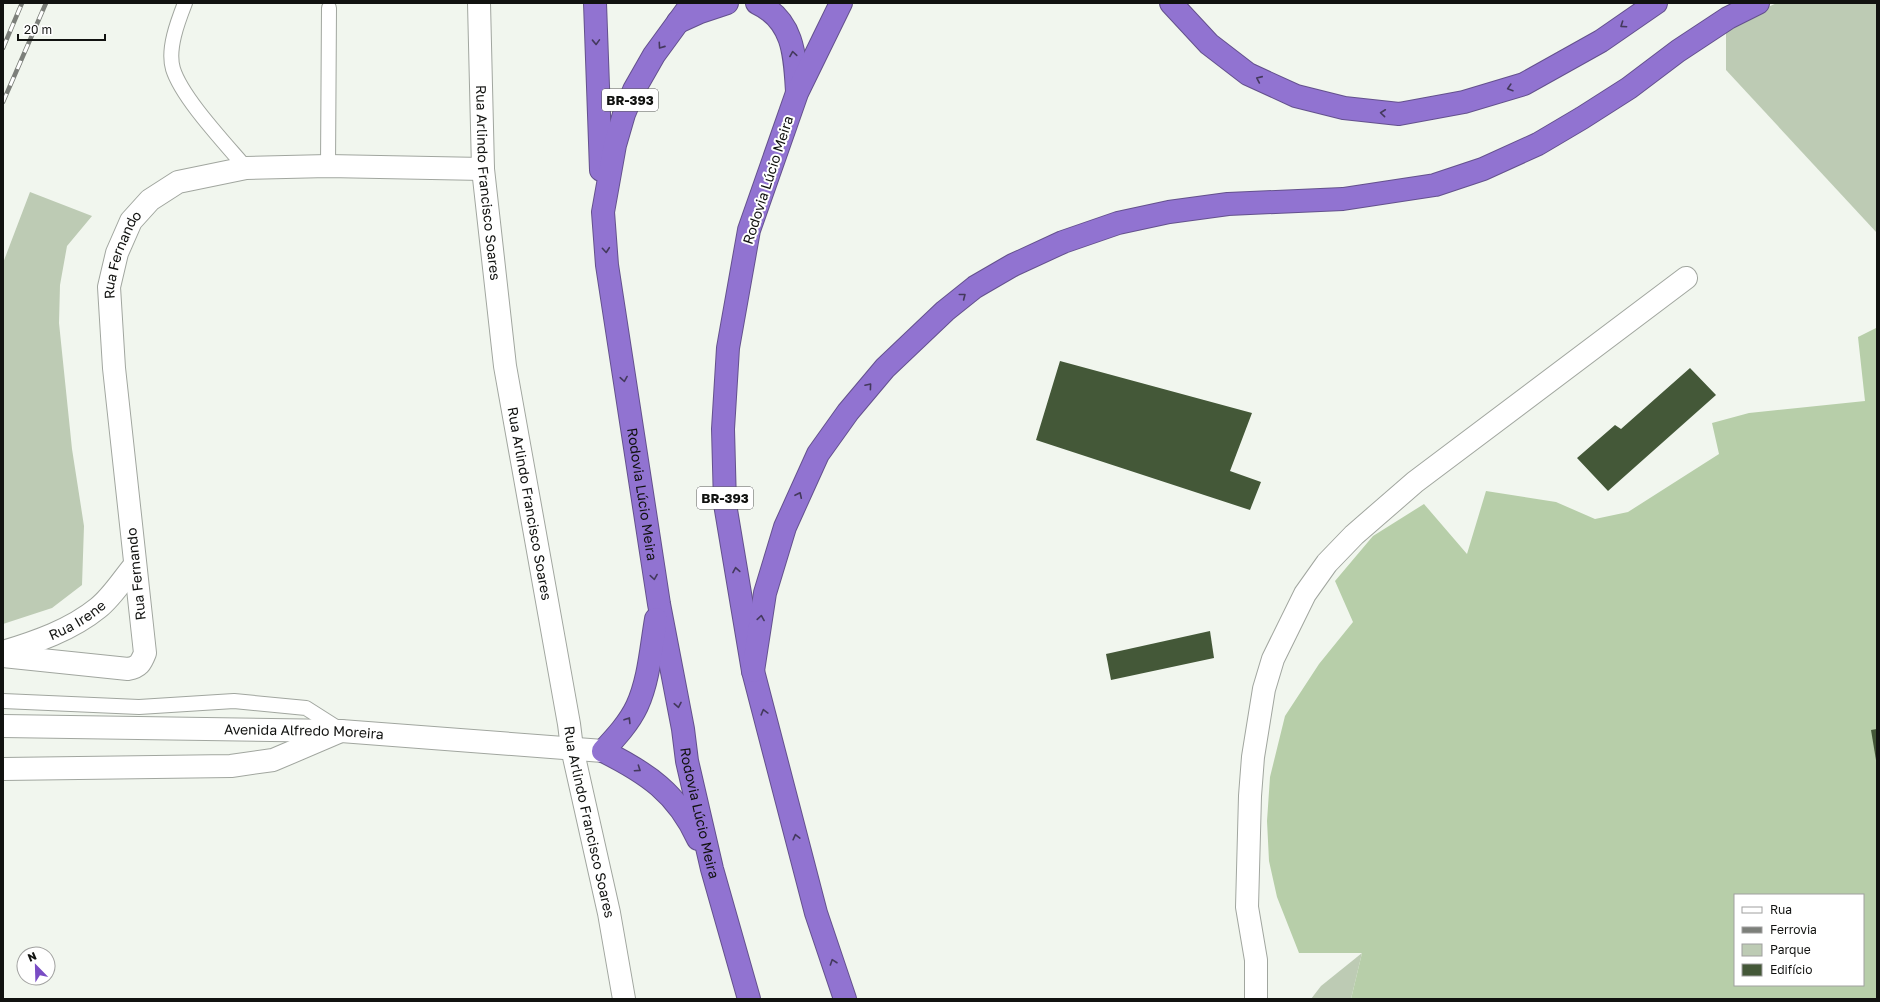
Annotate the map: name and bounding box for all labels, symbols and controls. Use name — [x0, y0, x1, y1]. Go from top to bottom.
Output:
scale bar — [18, 16, 105, 42]
one-way arrow — [1621, 20, 1628, 27]
text: 20 m — [24, 22, 52, 37]
one-way arrow — [592, 39, 600, 45]
one-way arrow — [658, 42, 666, 49]
one-way arrow — [789, 51, 798, 57]
one-way arrow — [1256, 76, 1263, 84]
one-way arrow — [1507, 83, 1514, 92]
street label: Rua Arlindo Francisco Soares — [473, 85, 504, 281]
road number: BR-393 — [602, 89, 658, 111]
one-way arrow — [1380, 108, 1386, 117]
street label: Rodovia Lúcio Meira — [739, 113, 796, 246]
street label: Rua Fernando — [100, 207, 145, 300]
one-way arrow — [601, 247, 610, 254]
one-way arrow — [958, 294, 965, 301]
one-way arrow — [620, 376, 628, 382]
one-way arrow — [865, 384, 872, 391]
street label: Rua Arlindo Francisco Soares — [504, 405, 556, 602]
street label: Rodovia Lúcio Meira — [624, 426, 661, 562]
road number: BR-393 — [697, 487, 753, 509]
one-way arrow — [794, 492, 802, 499]
street label: Rua Fernando — [122, 527, 149, 621]
one-way arrow — [732, 567, 741, 573]
one-way arrow — [649, 574, 658, 580]
street label: Rua Irene — [46, 596, 109, 643]
one-way arrow — [756, 615, 765, 622]
one-way arrow — [674, 701, 682, 708]
one-way arrow — [760, 708, 768, 715]
one-way arrow — [623, 717, 631, 724]
street label: Avenida Alfredo Moreira — [224, 720, 385, 742]
street label: Rua Arlindo Francisco Soares — [561, 725, 619, 919]
street label: Rodovia Lúcio Meira — [677, 746, 723, 880]
one-way arrow — [633, 764, 640, 771]
one-way arrow — [793, 834, 801, 841]
legend — [1734, 894, 1864, 986]
text: Rua — [1770, 902, 1792, 917]
text: Ferrovia — [1770, 922, 1817, 937]
text: Parque — [1770, 942, 1811, 957]
north arrow — [16, 946, 56, 986]
text: N — [26, 949, 38, 964]
one-way arrow — [829, 959, 837, 966]
text: Edifício — [1770, 962, 1812, 977]

